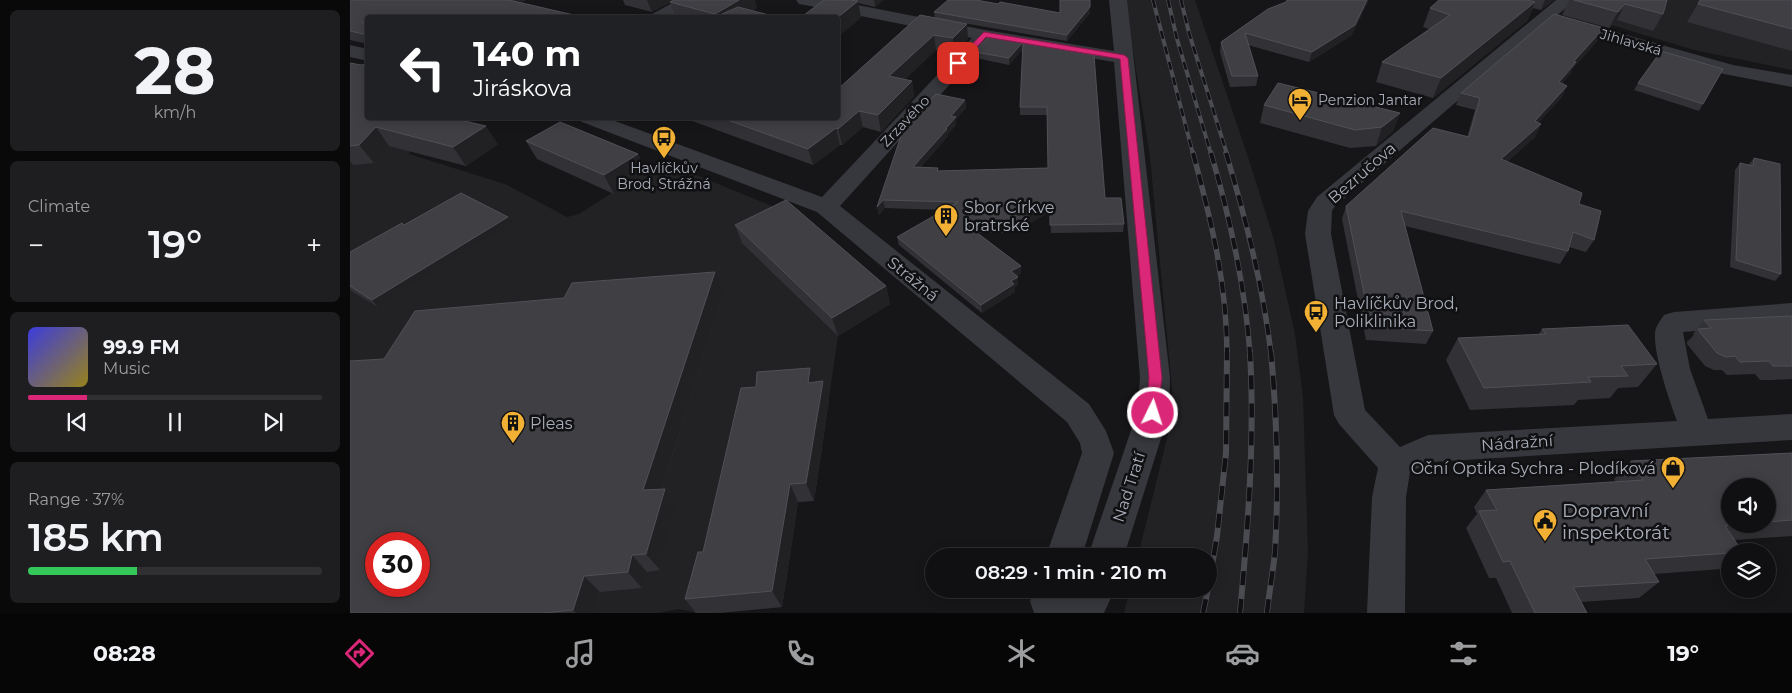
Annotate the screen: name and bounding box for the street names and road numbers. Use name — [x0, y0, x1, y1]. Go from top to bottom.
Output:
street label: Jihlavská — [1597, 24, 1664, 59]
street label: Zrzavého — [877, 91, 934, 151]
street label: Bezručova — [1324, 138, 1400, 208]
street label: Strážná — [884, 253, 942, 305]
street label: Nádražní — [1481, 431, 1554, 455]
street label: Nad Tratí — [1109, 449, 1149, 524]

